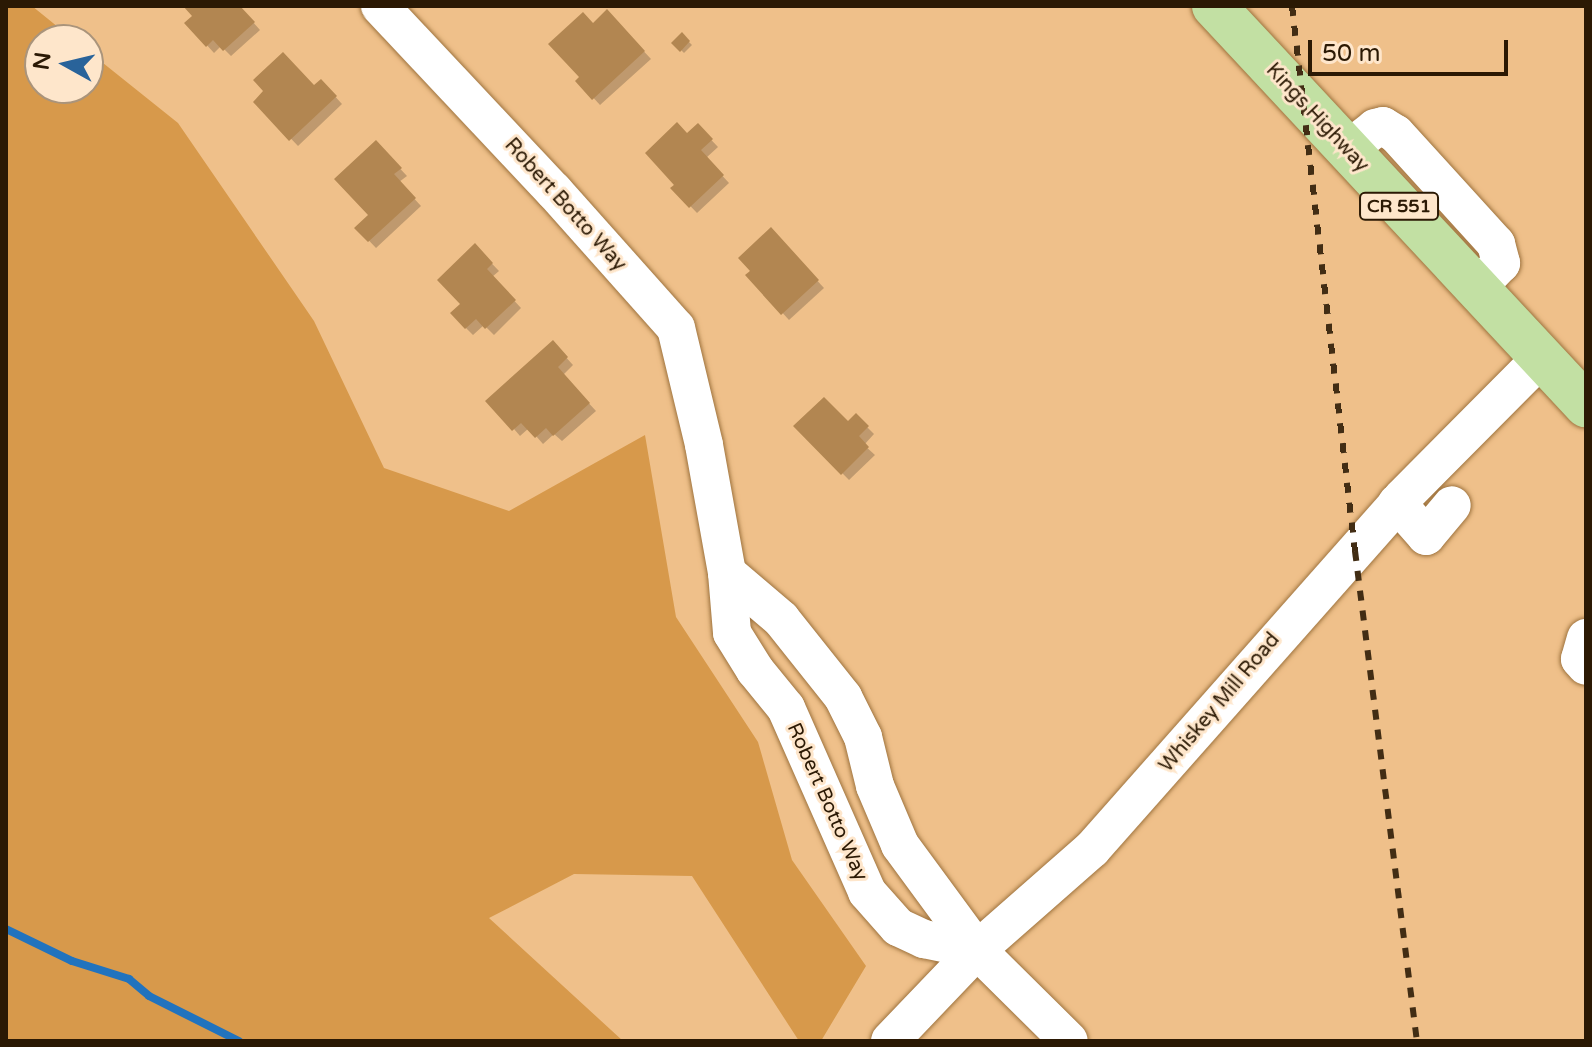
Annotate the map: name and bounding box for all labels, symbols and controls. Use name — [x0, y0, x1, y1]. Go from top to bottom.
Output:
north arrow — [24, 24, 104, 104]
scale bar — [1312, 24, 1512, 74]
text: 50 m — [1322, 39, 1380, 68]
text: N — [28, 50, 56, 72]
street label: Kings Highway — [1260, 59, 1374, 177]
street label: Robert Botto Way — [499, 134, 631, 276]
road number: CR 551 — [1359, 192, 1439, 220]
street label: Whiskey Mill Road — [1155, 628, 1285, 778]
street label: Robert Botto Way — [781, 719, 873, 885]

